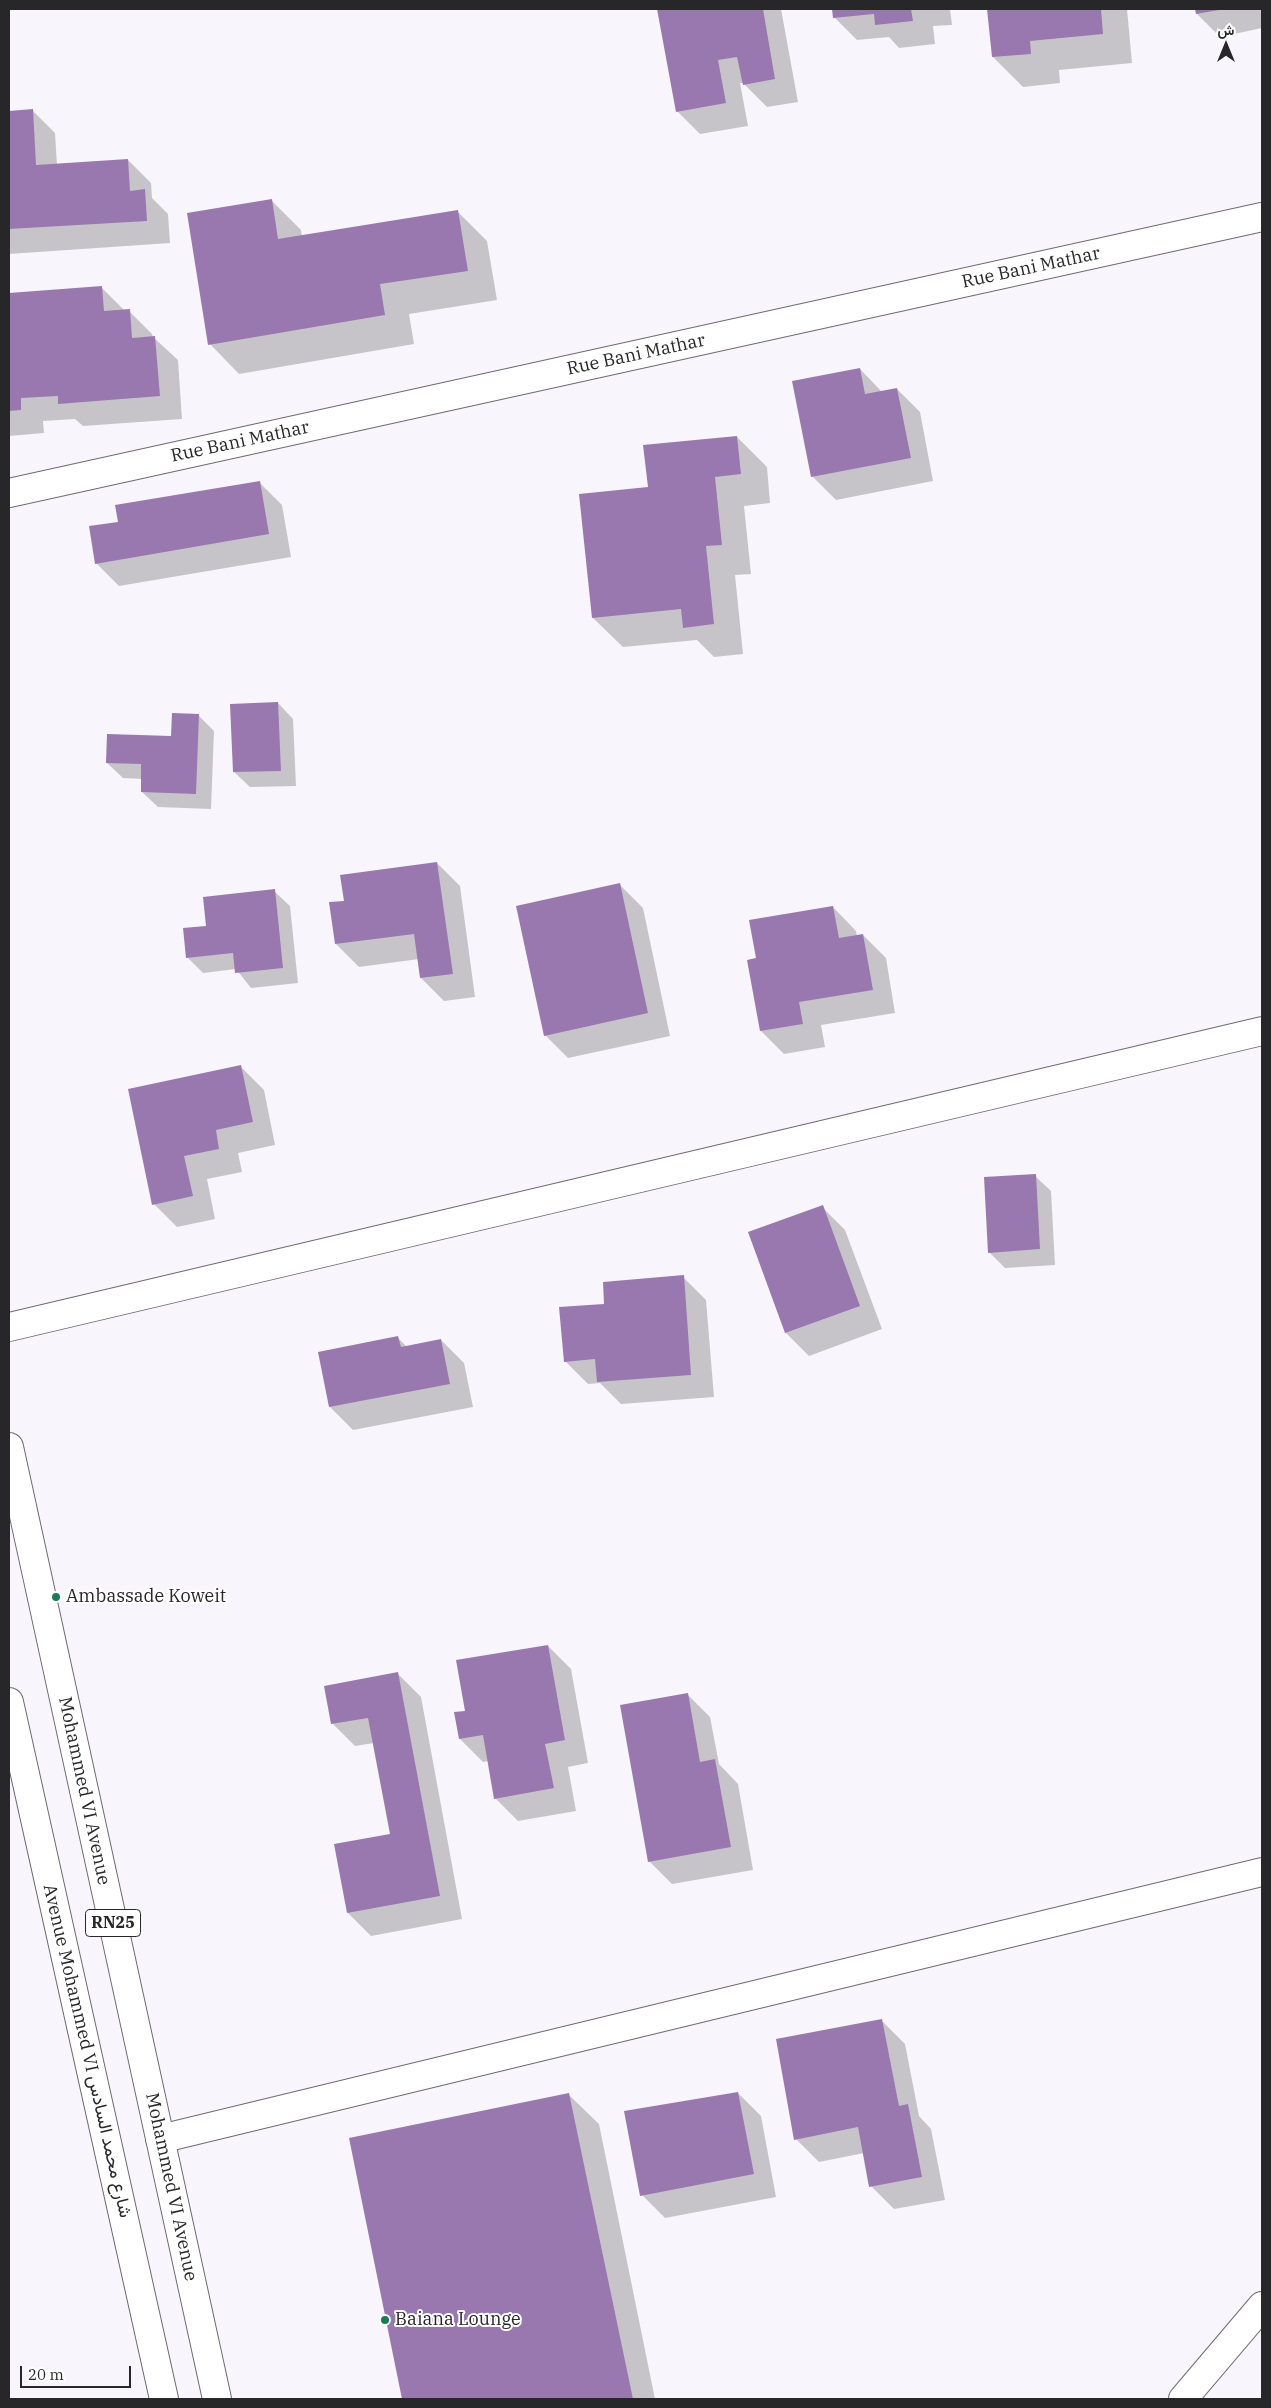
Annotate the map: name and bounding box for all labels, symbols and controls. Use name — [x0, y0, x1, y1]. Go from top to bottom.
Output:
north arrow — [1201, 20, 1251, 70]
text: ش — [1218, 21, 1234, 39]
street label: Rue Bani Mathar — [960, 243, 1102, 293]
street label: Rue Bani Mathar — [565, 330, 707, 380]
street label: Rue Bani Mathar — [169, 417, 311, 467]
place label: Ambassade Koweit — [66, 1586, 226, 1608]
marker: Ambassade Koweit — [50, 1591, 62, 1603]
street label: Mohammed VI Avenue — [53, 1695, 115, 1887]
street label: Avenue Mohammed VI شارع محمد السادس — [38, 1882, 136, 2220]
road number: RN25 — [86, 1910, 140, 1936]
street label: Mohammed VI Avenue — [140, 2091, 202, 2283]
place label: Baiana Lounge — [395, 2309, 521, 2331]
marker: Baiana Lounge — [379, 2314, 391, 2326]
scale bar — [22, 2356, 134, 2388]
text: 20 m — [28, 2365, 64, 2384]

